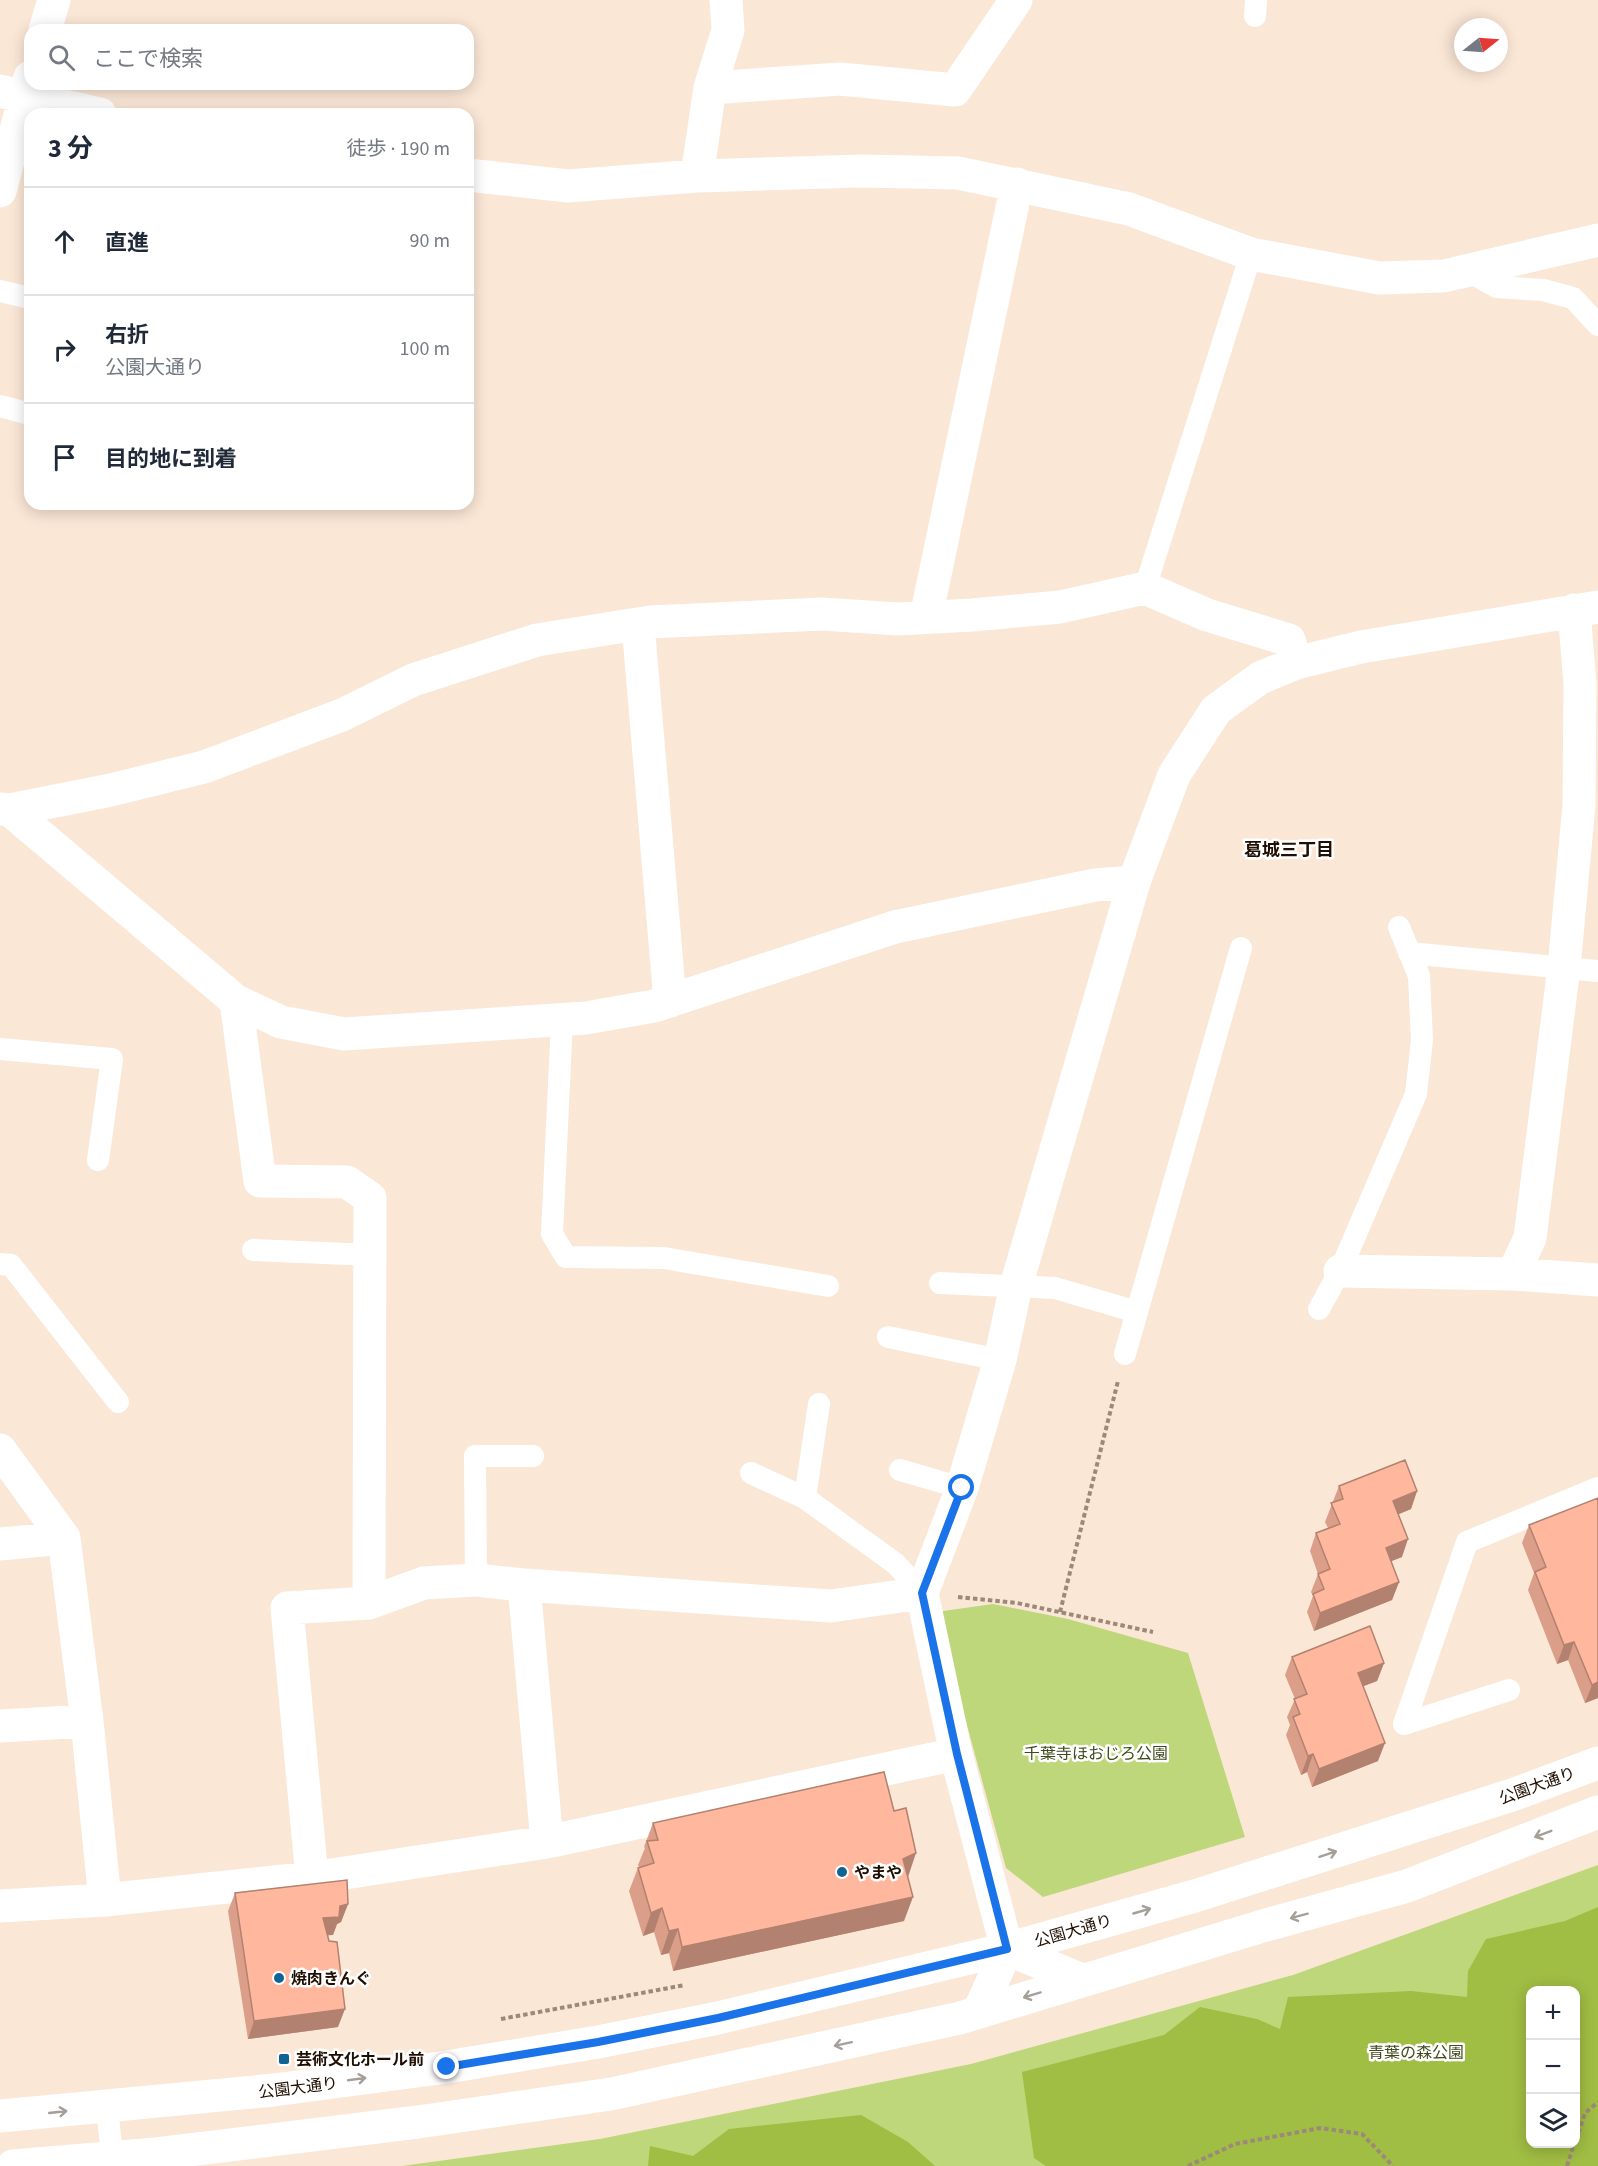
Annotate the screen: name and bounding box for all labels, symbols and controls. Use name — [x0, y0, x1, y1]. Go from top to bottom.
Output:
north arrow — [1454, 18, 1508, 72]
search box — [24, 24, 474, 90]
icon: search — [45, 41, 78, 74]
text: ここで検索 — [93, 43, 203, 75]
text: 3 分 — [48, 130, 93, 167]
text: 徒歩 · 190 m — [347, 135, 450, 163]
icon: ahead — [48, 225, 81, 258]
text: 直進 — [105, 227, 149, 259]
text: 90 m — [410, 227, 450, 255]
text: 右折 — [105, 319, 149, 351]
icon: right — [48, 333, 81, 366]
text: 100 m — [400, 335, 450, 363]
text: 公園大通り — [105, 354, 205, 382]
icon: arrive — [48, 441, 81, 474]
text: 目的地に到着 — [105, 443, 237, 475]
district label: 葛城三丁目 — [1244, 838, 1334, 863]
route start — [948, 1474, 974, 1500]
park label: 千葉寺ほおじろ公園 — [1024, 1743, 1168, 1765]
street label: 公園大通り — [1496, 1762, 1579, 1810]
one-way arrow — [1535, 1829, 1553, 1840]
one-way arrow — [1318, 1848, 1337, 1859]
place label: やまや — [854, 1862, 902, 1884]
marker: やまや — [835, 1865, 849, 1879]
one-way arrow — [1132, 1905, 1151, 1916]
street label: 公園大通り — [1032, 1909, 1115, 1953]
one-way arrow — [1290, 1911, 1309, 1922]
place label: 焼肉きんぐ — [291, 1968, 371, 1990]
marker: 焼肉きんぐ — [272, 1971, 286, 1985]
map controls — [1526, 1986, 1580, 2148]
button: + — [1526, 1986, 1580, 2040]
one-way arrow — [1023, 1990, 1042, 2001]
one-way arrow — [834, 2038, 853, 2050]
button: − — [1526, 2040, 1580, 2094]
park label: 青葉の森公園 — [1368, 2042, 1464, 2064]
place label: 芸術文化ホール前 — [296, 2049, 424, 2071]
marker: 芸術文化ホール前 — [277, 2052, 291, 2066]
route end — [433, 2053, 459, 2079]
street label: 公園大通り — [257, 2072, 339, 2104]
one-way arrow — [346, 2074, 366, 2085]
button: layers — [1526, 2094, 1580, 2148]
one-way arrow — [48, 2106, 68, 2117]

